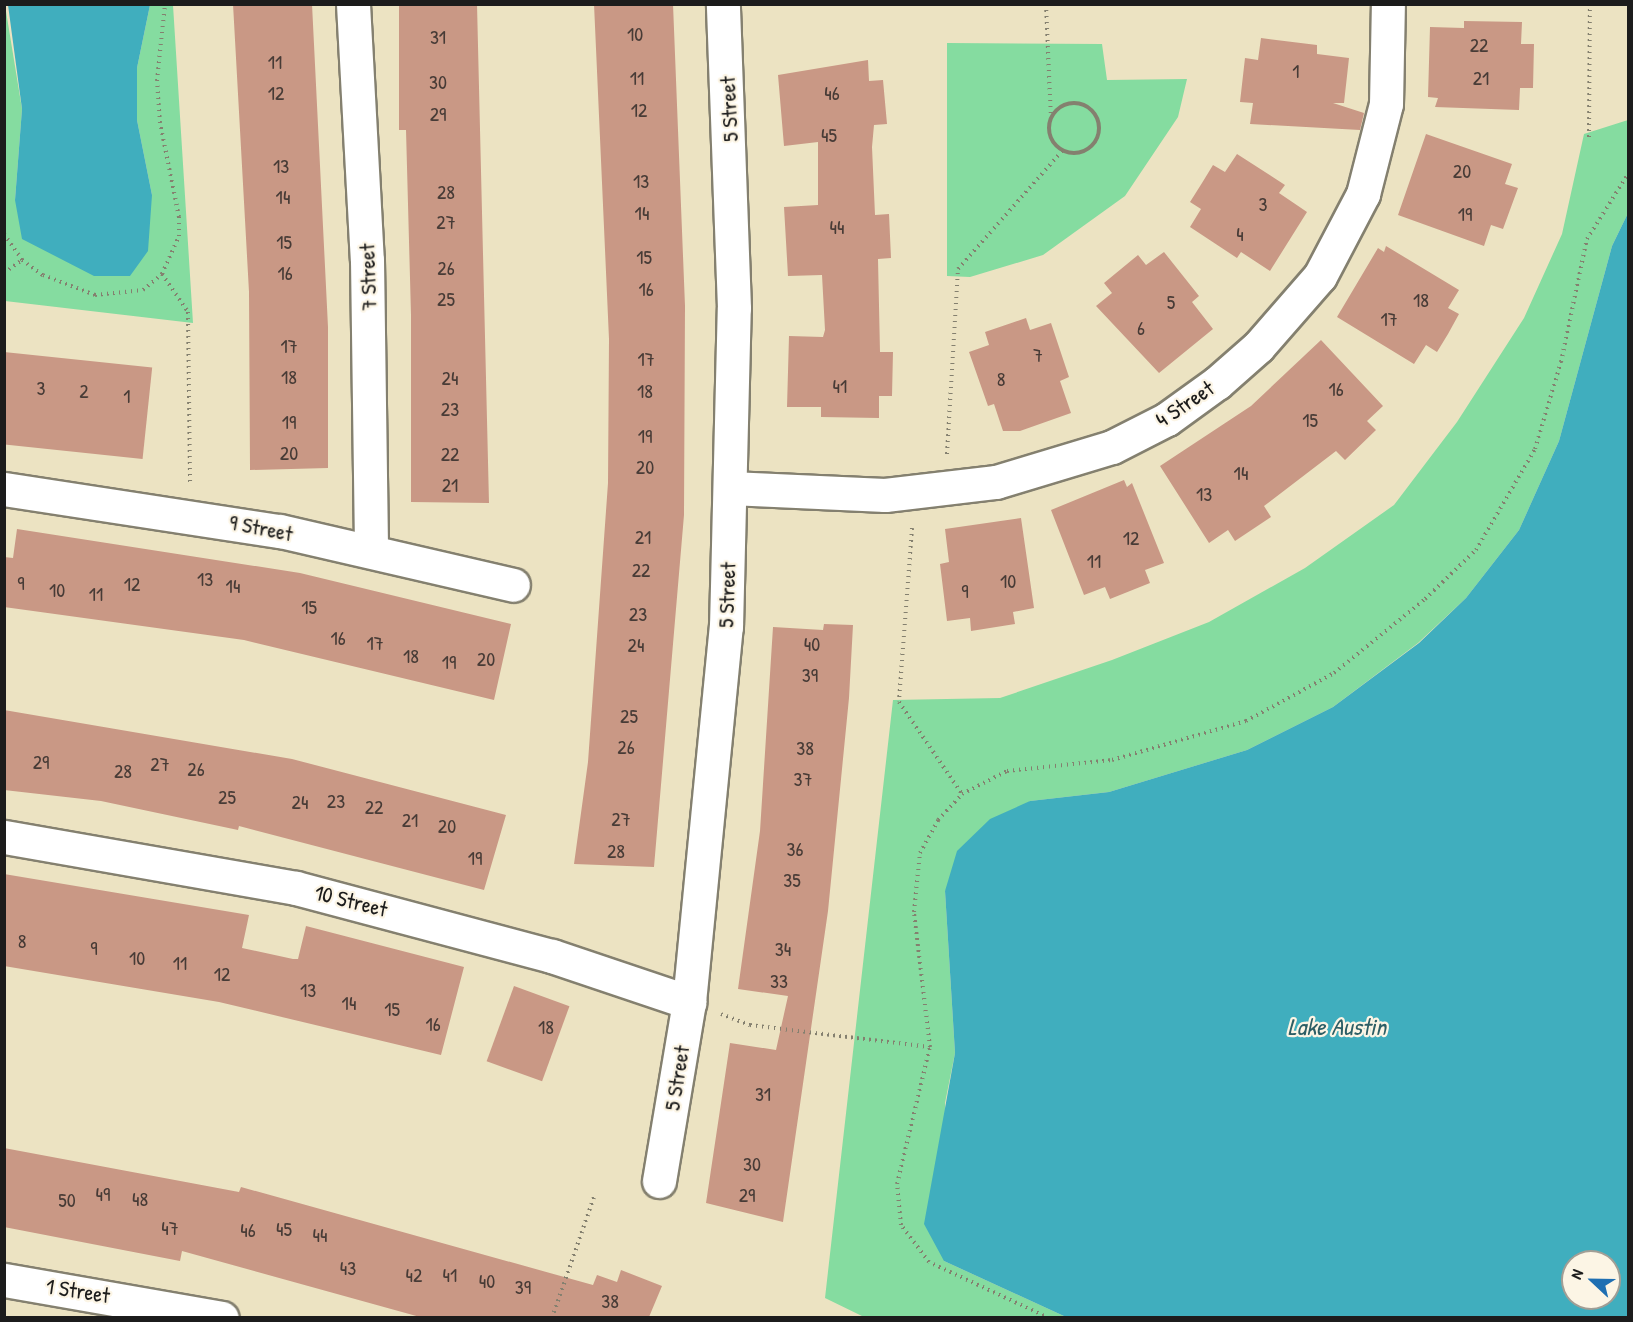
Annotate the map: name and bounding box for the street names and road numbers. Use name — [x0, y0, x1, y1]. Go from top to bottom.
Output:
street label: 5 Street — [714, 76, 744, 142]
street label: 7 Street — [354, 243, 382, 311]
street label: 4 Street — [1151, 375, 1219, 433]
street label: 9 Street — [227, 509, 295, 547]
street label: 5 Street — [713, 562, 741, 628]
street label: 10 Street — [312, 879, 390, 923]
street label: 5 Street — [659, 1044, 695, 1112]
street label: 1 Street — [44, 1273, 112, 1309]

